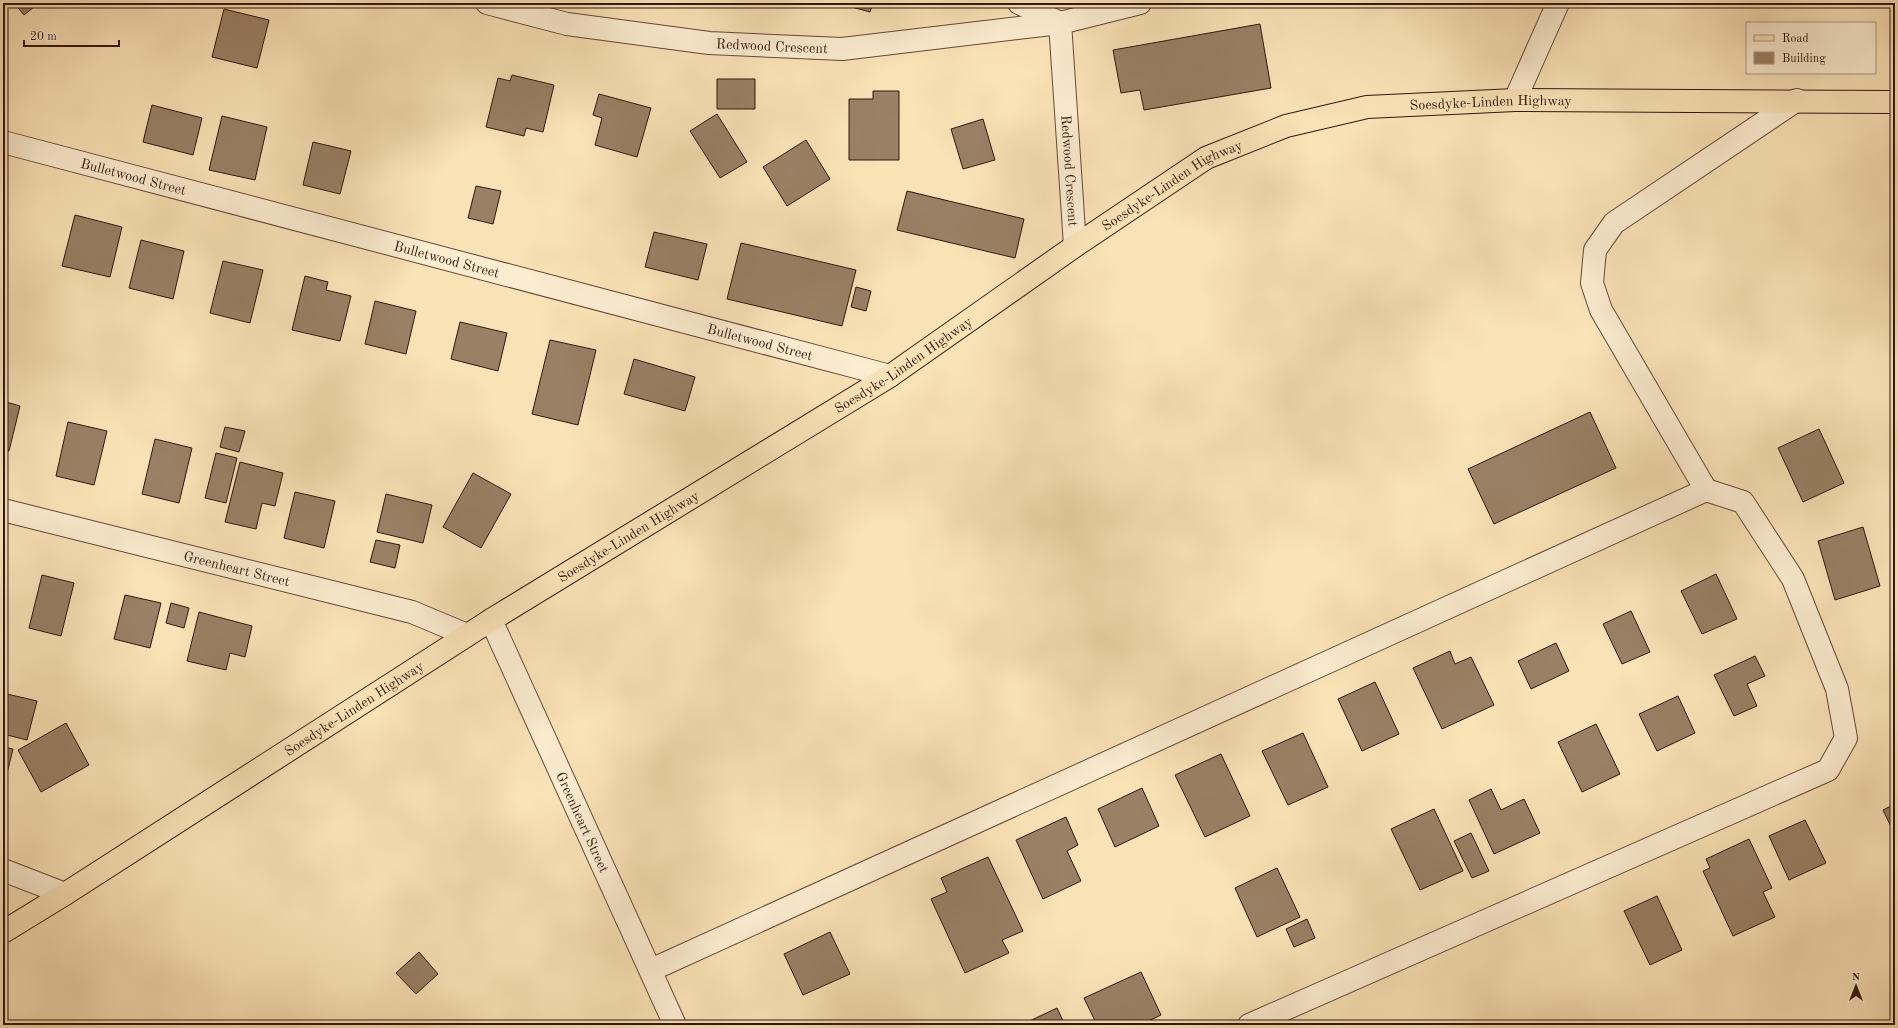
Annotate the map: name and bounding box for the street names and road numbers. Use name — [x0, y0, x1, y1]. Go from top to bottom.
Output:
street label: Redwood Crescent — [716, 37, 828, 56]
street label: Soesdyke-Linden Highway — [1409, 94, 1572, 113]
street label: Redwood Crescent — [1058, 114, 1080, 227]
street label: Soesdyke-Linden Highway — [1100, 138, 1245, 234]
street label: Bulletwood Street — [79, 157, 188, 198]
street label: Bulletwood Street — [392, 239, 501, 281]
street label: Soesdyke-Linden Highway — [832, 314, 975, 416]
street label: Bulletwood Street — [706, 322, 814, 363]
street label: Soesdyke-Linden Highway — [556, 488, 702, 585]
street label: Greenheart Street — [182, 549, 291, 589]
street label: Soesdyke-Linden Highway — [282, 659, 427, 759]
street label: Greenheart Street — [553, 770, 611, 875]

